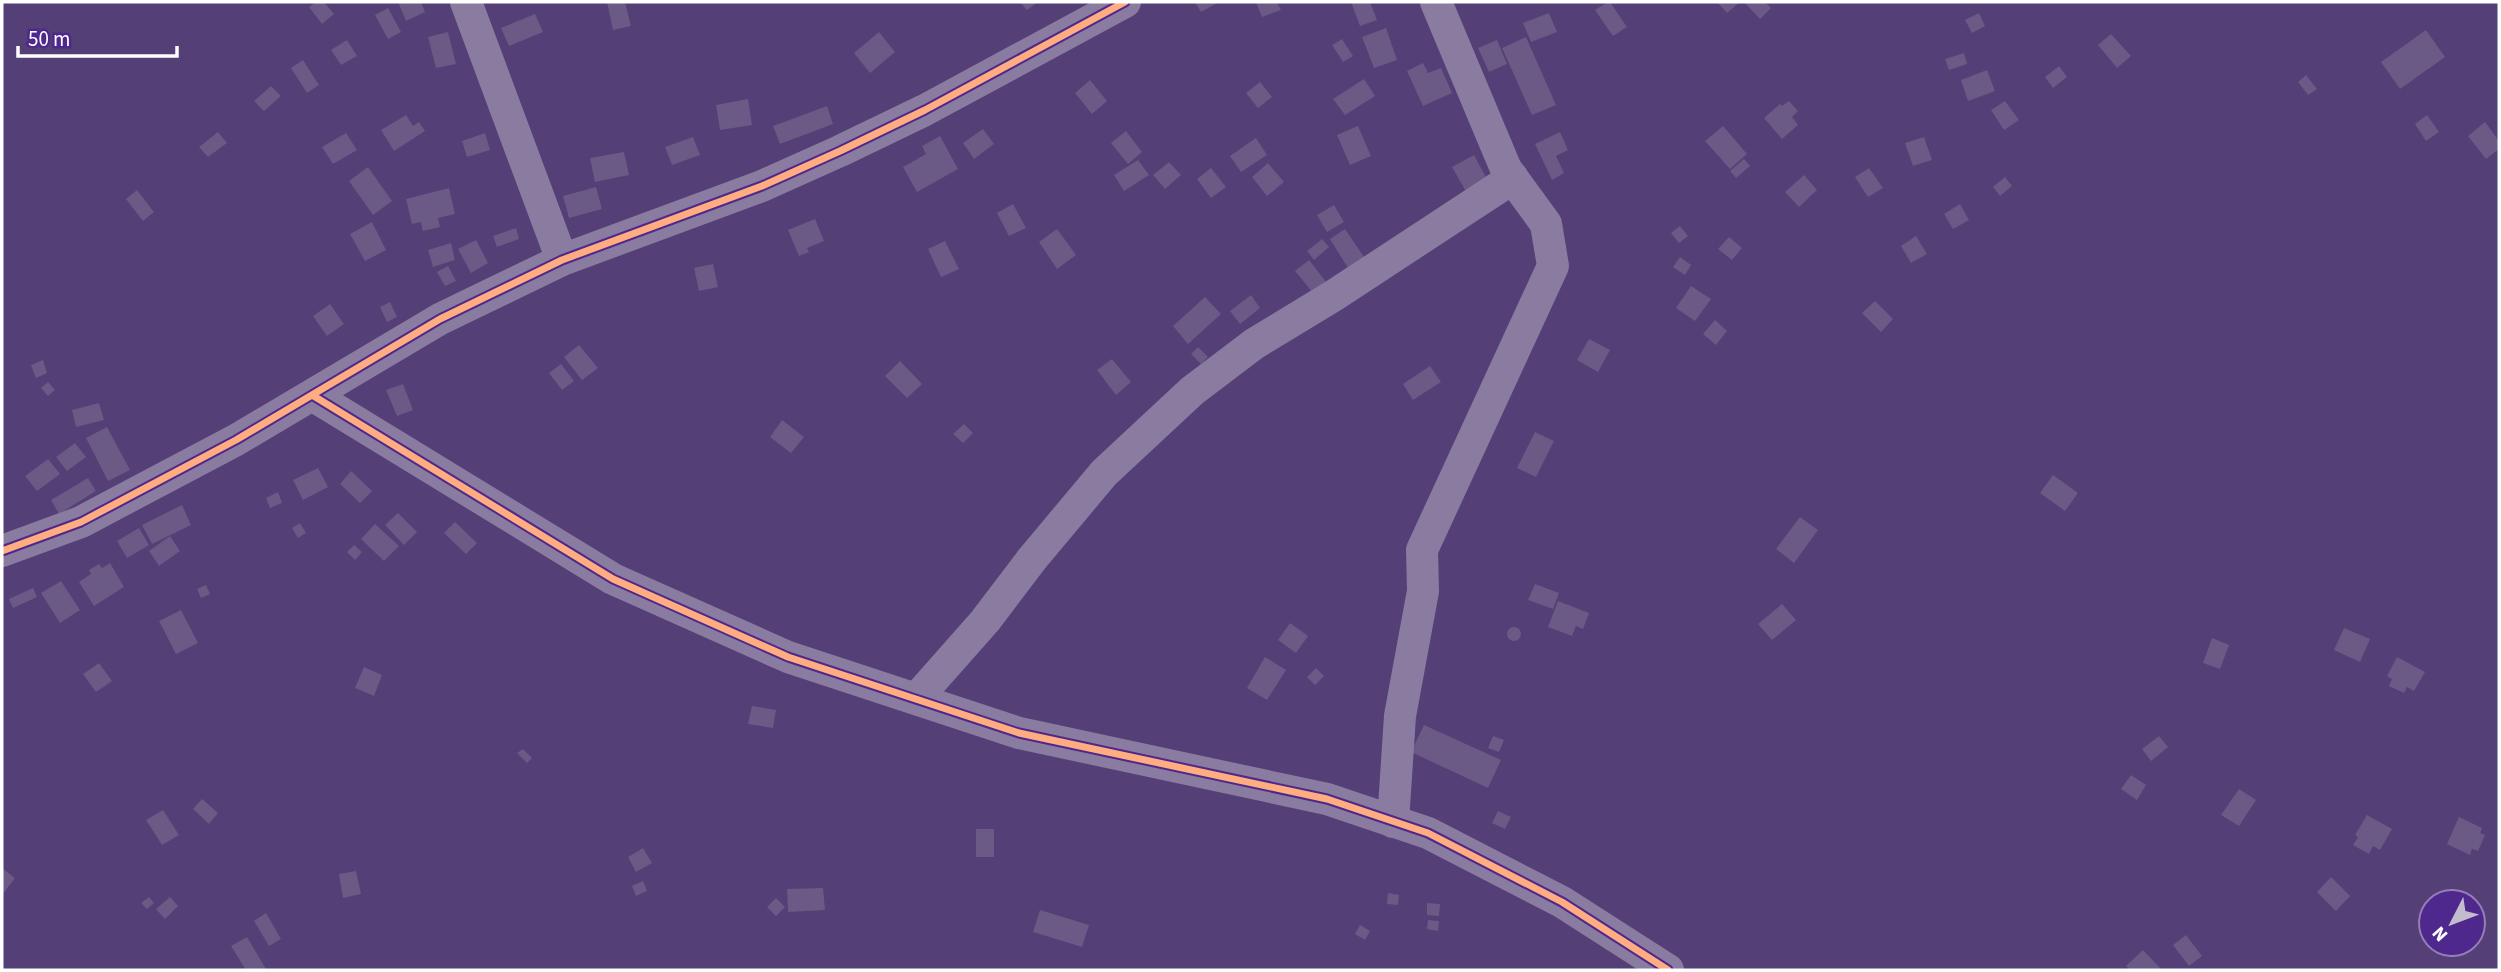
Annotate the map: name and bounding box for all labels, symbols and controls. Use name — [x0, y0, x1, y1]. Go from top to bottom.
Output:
scale bar — [18, 14, 177, 58]
text: 50 m — [28, 24, 70, 54]
north arrow — [2417, 888, 2487, 958]
text: N — [2426, 920, 2455, 947]

